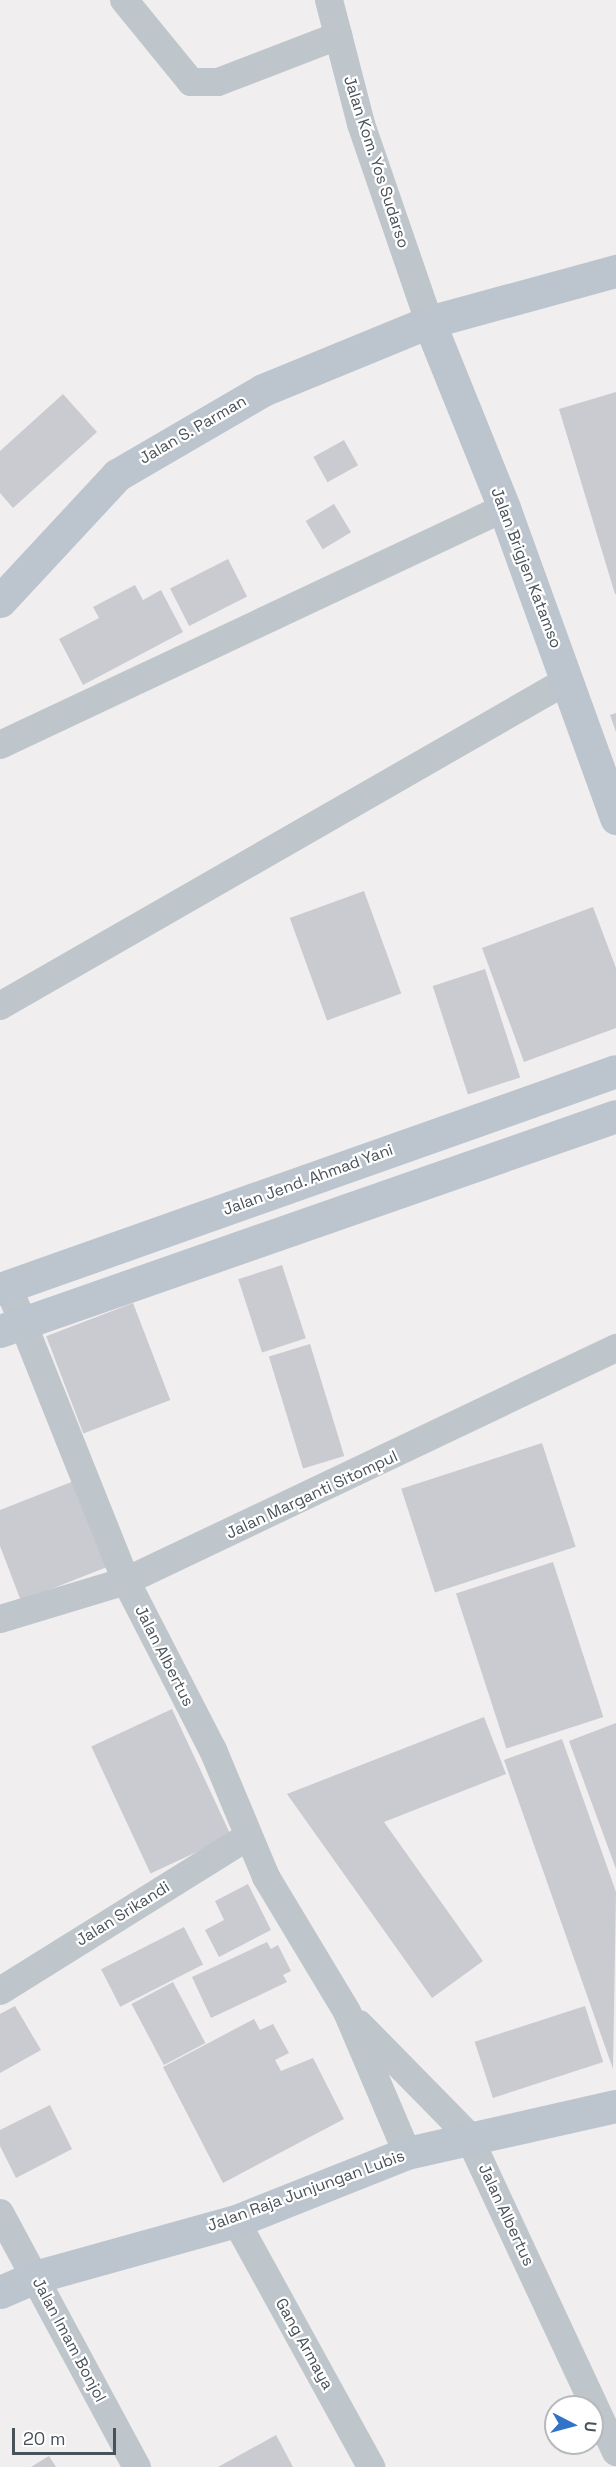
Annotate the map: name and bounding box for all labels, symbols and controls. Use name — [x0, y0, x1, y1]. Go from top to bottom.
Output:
street label: Jalan Kom. Yos Sudarso — [339, 73, 413, 251]
street label: Jalan S. Parman — [136, 392, 250, 468]
street label: Jalan Brigjen Katamso — [486, 485, 566, 651]
street label: Jalan Jend. Ahmad Yani — [220, 1140, 396, 1220]
street label: Jalan Marganti Sitompul — [223, 1447, 401, 1543]
street label: Jalan Albertus — [130, 1602, 198, 1710]
street label: Jalan Srikandi — [73, 1878, 173, 1950]
street label: Jalan Raja Junjungan Lubis — [205, 2146, 407, 2236]
street label: Jalan Albertus — [474, 2161, 538, 2269]
street label: Jalan Imam Bonjol — [28, 2275, 110, 2405]
street label: Gang Armaya — [271, 2295, 337, 2393]
north arrow — [544, 2395, 604, 2455]
scale bar — [15, 2416, 118, 2454]
text: U — [579, 2420, 601, 2433]
text: 20 m — [23, 2427, 66, 2450]

